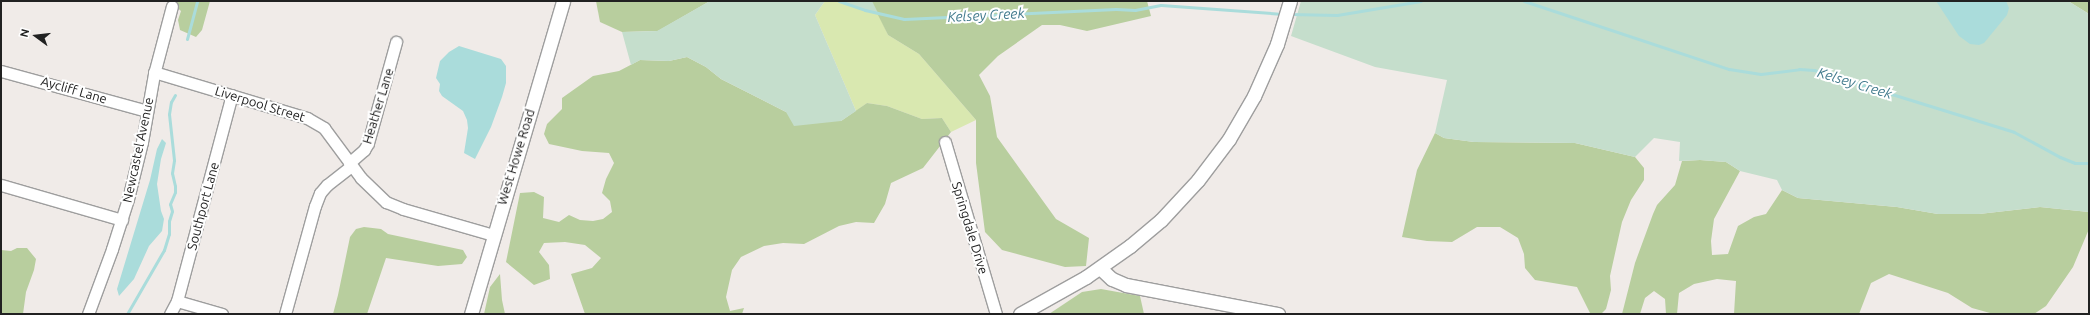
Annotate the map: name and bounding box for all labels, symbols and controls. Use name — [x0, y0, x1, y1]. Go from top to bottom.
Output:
water label: Kelsey Creek — [947, 5, 1025, 25]
north arrow — [16, 16, 56, 56]
text: N — [18, 27, 31, 38]
water label: Kelsey Creek — [1816, 64, 1894, 102]
street label: Heather Lane — [359, 66, 397, 146]
street label: Aycliff Lane — [39, 73, 109, 107]
street label: Liverpool Street — [213, 83, 307, 125]
street label: Newcastel Avenue — [119, 96, 157, 204]
street label: West Howe Road — [494, 107, 538, 207]
street label: Southport Lane — [184, 160, 222, 252]
street label: Springdale Drive — [949, 180, 991, 276]

